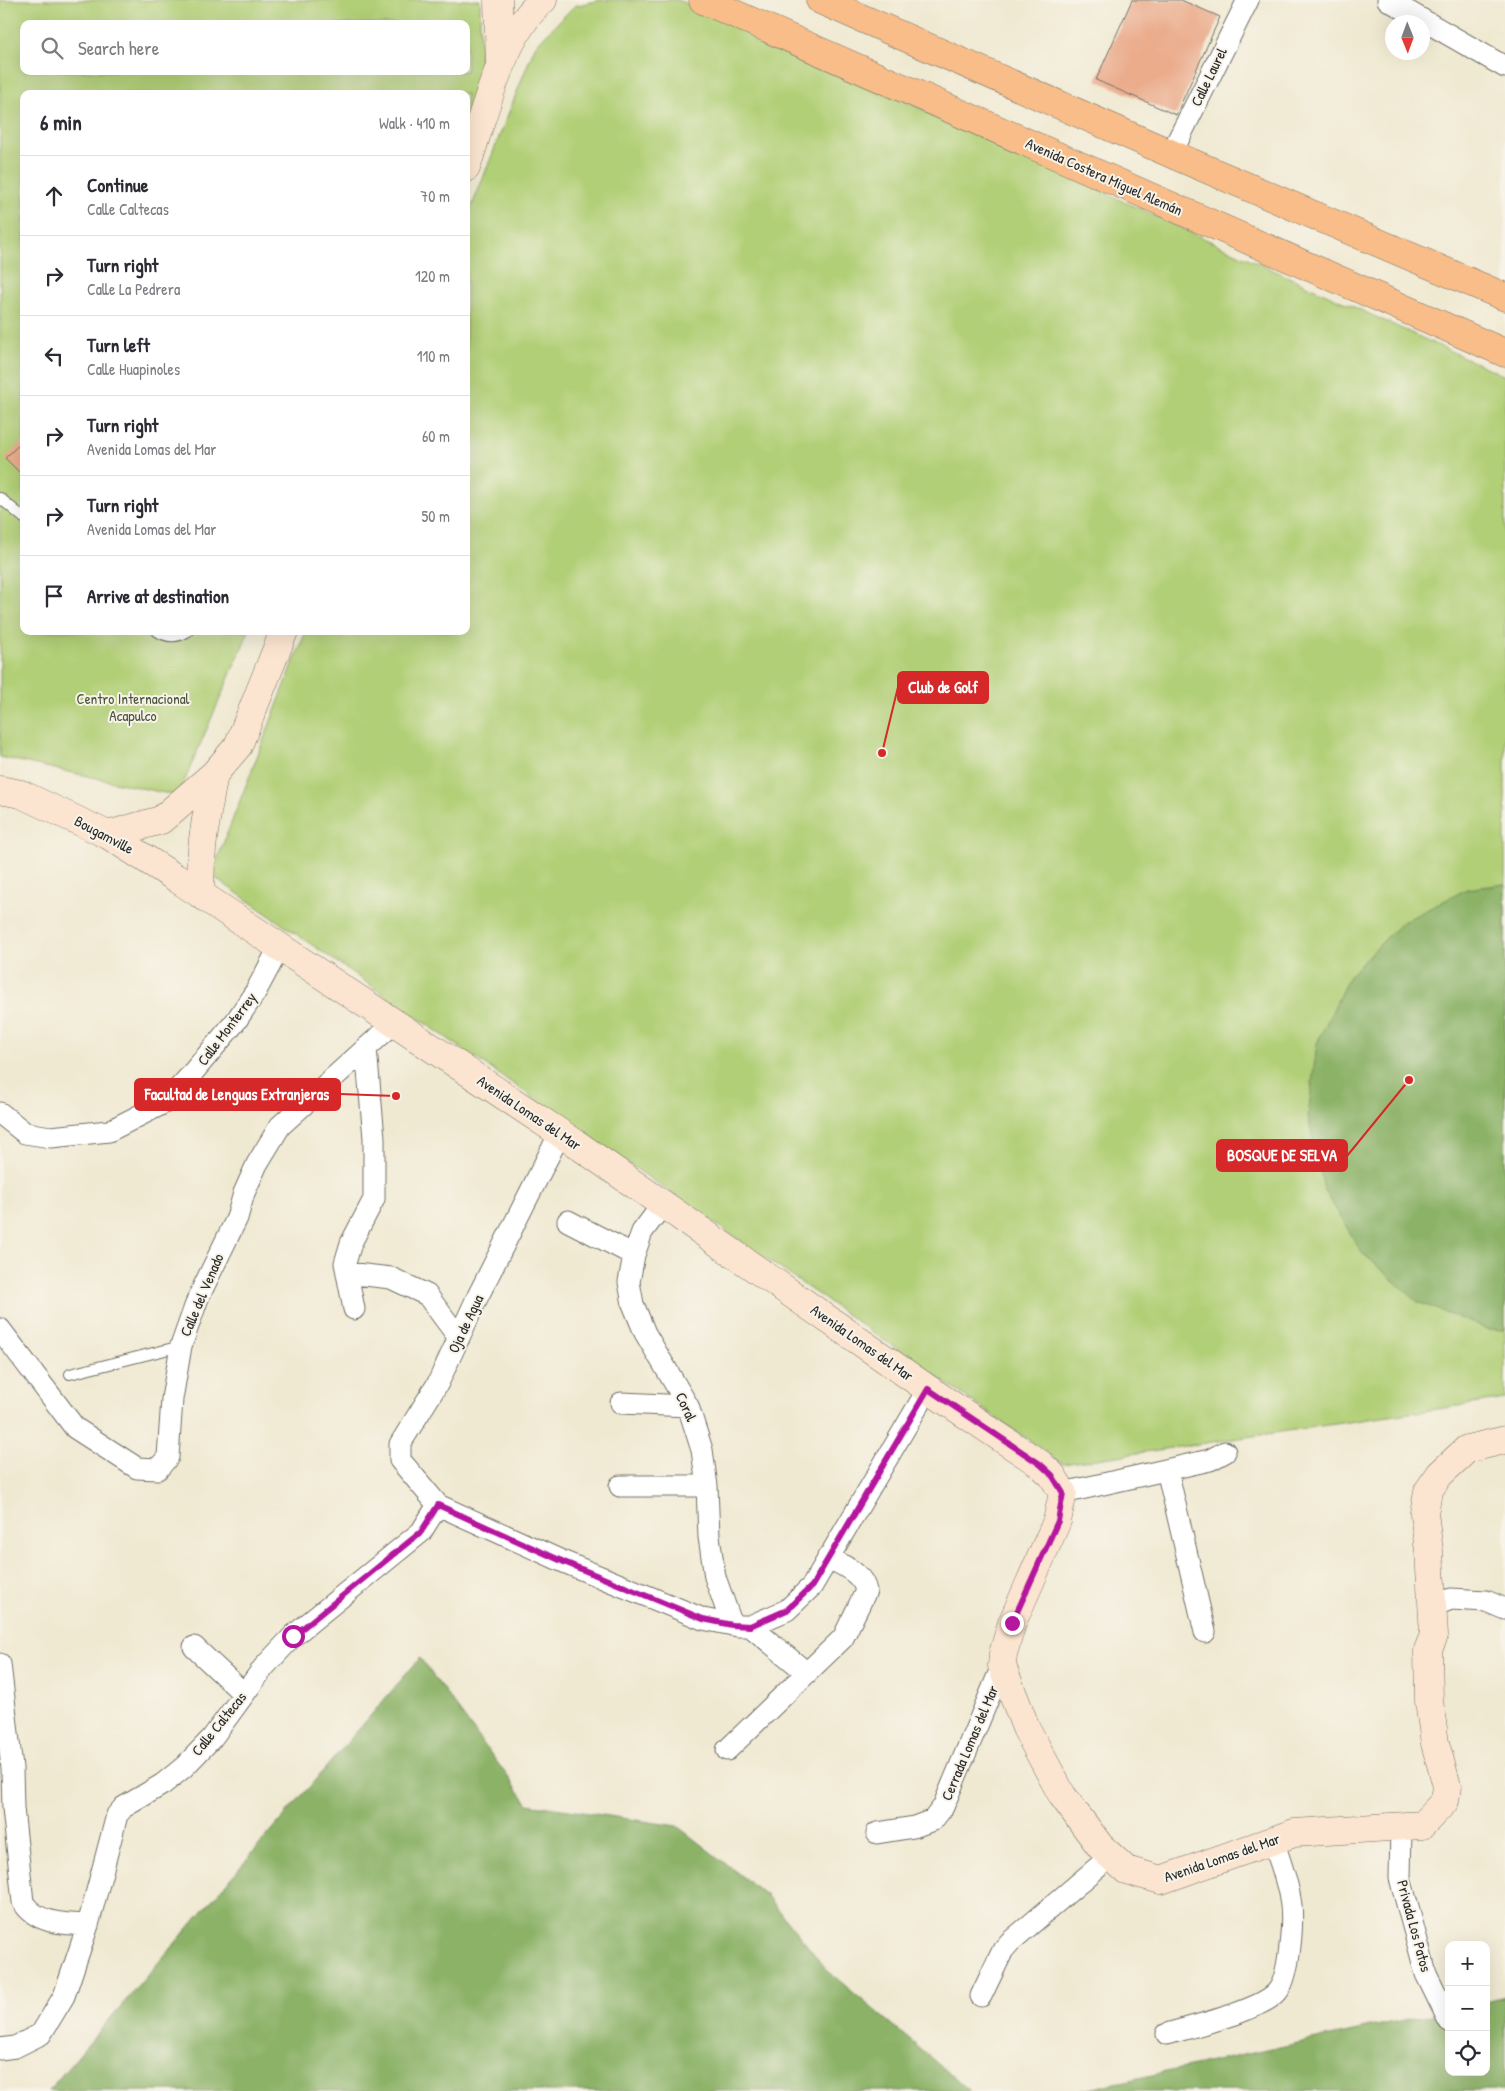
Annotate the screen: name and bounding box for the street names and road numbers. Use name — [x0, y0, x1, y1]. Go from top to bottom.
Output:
street label: Calle Laurel — [1185, 44, 1232, 110]
street label: Avenida Costera Miguel Alemán — [1023, 132, 1186, 221]
street label: Bougamville — [71, 810, 138, 859]
street label: Calle Monterrey — [192, 988, 261, 1070]
street label: Avenida Lomas del Mar — [473, 1070, 586, 1155]
street label: Calle del Venado — [175, 1250, 228, 1340]
street label: Oja de Agua — [443, 1291, 488, 1356]
street label: Avenida Lomas del Mar — [807, 1299, 918, 1386]
street label: Coral — [671, 1389, 702, 1425]
street label: Cerrada Lomas del Mar — [936, 1682, 1003, 1804]
street label: Calle Caltecas — [186, 1687, 251, 1760]
street label: Avenida Lomas del Mar — [1161, 1828, 1283, 1887]
street label: Privada Los Patos — [1392, 1878, 1437, 1974]

